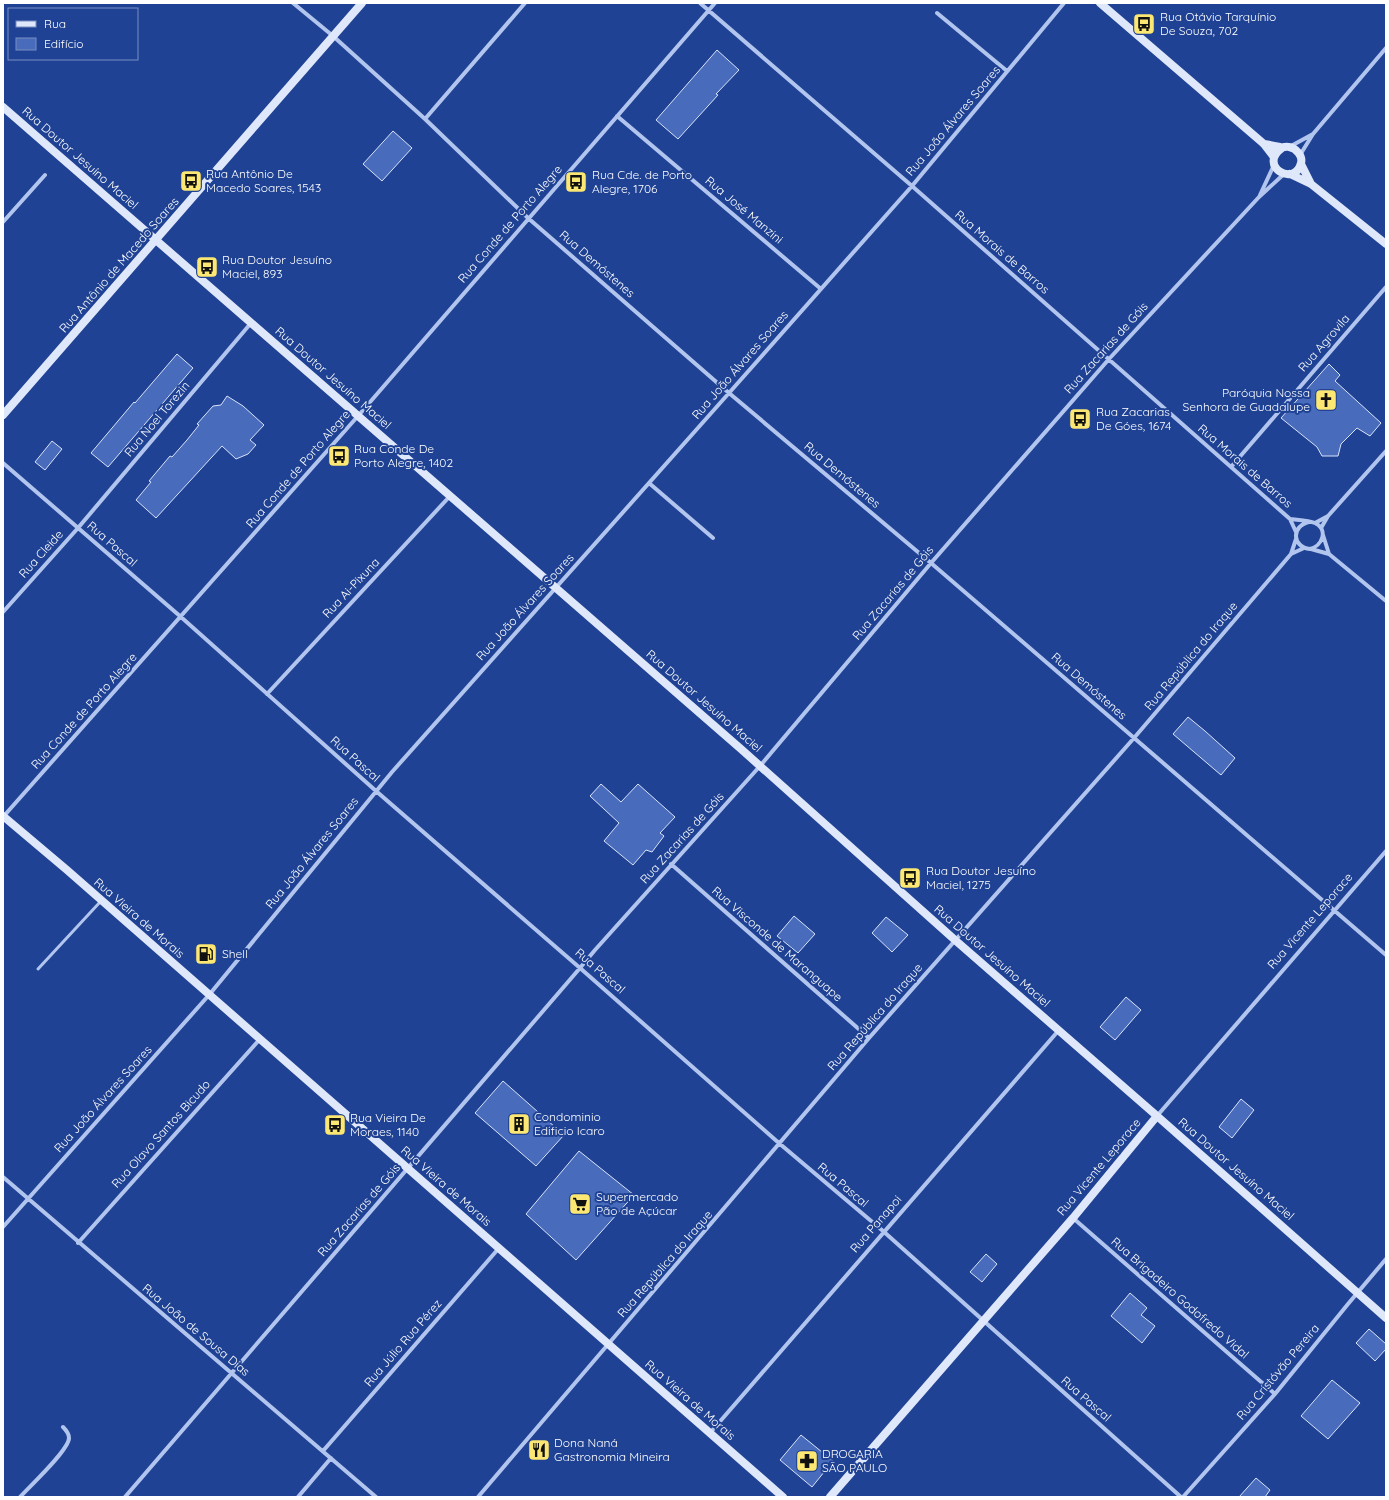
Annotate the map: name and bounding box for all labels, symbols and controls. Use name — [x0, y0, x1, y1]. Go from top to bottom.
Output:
legend — [8, 8, 138, 60]
place label: Rua Otávio Tarquínio De Souza, 702 — [1160, 9, 1276, 38]
bus stop icon: Rua Otávio Tarquínio De Souza, 702 — [1131, 11, 1157, 37]
text: Rua — [44, 16, 66, 31]
text: Edifício — [44, 36, 84, 51]
street label: Rua João Álvares Soares — [902, 62, 1003, 179]
street label: Rua Doutor Jesuíno Maciel — [19, 103, 141, 212]
street label: Rua Conde de Porto Alegre — [454, 162, 565, 286]
place label: Rua Antônio De Macedo Soares, 1543 — [206, 166, 321, 195]
place label: Rua Cde. de Porto Alegre, 1706 — [592, 167, 692, 196]
bus stop icon: Rua Antônio De Macedo Soares, 1543 — [178, 168, 204, 194]
bus stop icon: Rua Cde. de Porto Alegre, 1706 — [563, 169, 589, 195]
street label: Rua José Manzini — [702, 173, 786, 247]
street label: Rua Antônio de Macedo Soares — [56, 194, 182, 336]
street label: Rua Morais de Barros — [952, 207, 1053, 297]
street label: Rua Demóstenes — [557, 227, 638, 301]
place label: Rua Doutor Jesuíno Maciel, 893 — [222, 252, 332, 281]
bus stop icon: Rua Doutor Jesuíno Maciel, 893 — [194, 254, 220, 280]
street label: Rua Zacarias de Góis — [1060, 298, 1151, 397]
street label: Rua João Álvares Soares — [688, 307, 791, 422]
street label: Rua Agrovila — [1295, 311, 1353, 374]
street label: Rua Doutor Jesuíno Maciel — [272, 323, 394, 432]
street label: Rua Noel Torezin — [121, 378, 192, 459]
place label: Paróquia Nossa Senhora de Guadalupe — [1183, 385, 1310, 414]
church icon: Paróquia Nossa Senhora de Guadalupe — [1313, 387, 1339, 413]
place label: Rua Zacarias De Góes, 1674 — [1096, 404, 1171, 433]
bus stop icon: Rua Zacarias De Góes, 1674 — [1067, 406, 1093, 432]
street label: Rua Conde de Porto Alegre — [242, 407, 353, 531]
street label: Rua Morais de Barros — [1195, 421, 1296, 511]
street label: Rua Demóstenes — [801, 438, 884, 511]
place label: Rua Conde De Porto Alegre, 1402 — [354, 441, 454, 470]
bus stop icon: Rua Conde De Porto Alegre, 1402 — [326, 443, 352, 469]
street label: Rua Pascal — [84, 518, 140, 569]
street label: Rua Cleide — [15, 527, 66, 581]
street label: Rua Zacarias de Góis — [849, 542, 937, 643]
street label: Rua João Álvares Soares — [473, 550, 577, 663]
street label: Rua Ai-Pixuna — [319, 554, 382, 621]
street label: Rua República do Iraque — [1141, 598, 1241, 713]
street label: Rua Doutor Jesuíno Maciel — [643, 646, 765, 755]
street label: Rua Conde de Porto Alegre — [27, 649, 140, 772]
street label: Rua Demóstenes — [1049, 649, 1130, 723]
street label: Rua Pascal — [327, 732, 383, 785]
street label: Rua Zacarias de Góis — [636, 788, 727, 887]
street label: Rua João Álvares Soares — [262, 794, 361, 911]
place label: Rua Doutor Jesuíno Maciel, 1275 — [926, 863, 1036, 892]
bus stop icon: Rua Doutor Jesuíno Maciel, 1275 — [897, 865, 923, 891]
street label: Rua Vicente Leporace — [1264, 869, 1356, 972]
street label: Rua Vieira de Morais — [91, 874, 188, 961]
street label: Rua Visconde de Maranguape — [709, 883, 846, 1005]
street label: Rua Doutor Jesuíno Maciel — [931, 901, 1053, 1010]
fuel station icon: Shell — [193, 941, 219, 967]
street label: Rua Pascal — [572, 945, 628, 996]
place label: Shell — [222, 946, 248, 961]
street label: Rua República do Iraque — [824, 960, 925, 1073]
street label: Rua João Álvares Soares — [51, 1042, 155, 1155]
street label: Rua Olavo Santos Bicudo — [108, 1077, 213, 1191]
place label: Condominio Edificio Icaro — [534, 1109, 605, 1138]
place label: Rua Vieira De Moraes, 1140 — [350, 1110, 426, 1139]
building icon: Condominio Edificio Icaro — [506, 1111, 532, 1137]
bus stop icon: Rua Vieira De Moraes, 1140 — [322, 1112, 348, 1138]
street label: Rua Doutor Jesuíno Maciel — [1175, 1114, 1297, 1223]
street label: Rua Vicente Leporace — [1054, 1115, 1144, 1218]
street label: Rua Vieira de Morais — [398, 1142, 495, 1229]
street label: Rua Pascal — [815, 1159, 872, 1210]
street label: Rua Zacarias de Góis — [314, 1160, 403, 1259]
place label: Supermercado Pão de Açúcar — [596, 1189, 678, 1218]
supermarket icon: Supermercado Pão de Açúcar — [567, 1191, 593, 1217]
street label: Rua Panapoi — [847, 1192, 905, 1255]
street label: Rua República do Iraque — [614, 1207, 715, 1320]
street label: Rua Brigadeiro Godofredo Vidal — [1108, 1234, 1252, 1362]
street label: Rua João de Sousa Dias — [140, 1280, 253, 1379]
street label: Rua Júlio Rua Pérez — [361, 1296, 445, 1389]
street label: Rua Cristóvão Pereira — [1233, 1321, 1322, 1423]
street label: Rua Vieira de Morais — [642, 1356, 739, 1443]
street label: Rua Pascal — [1058, 1373, 1114, 1424]
place label: Dona Naná Gastronomia Mineira — [554, 1435, 670, 1464]
restaurant icon: Dona Naná Gastronomia Mineira — [526, 1437, 552, 1463]
place label: DROGARIA SÃO PAULO — [822, 1446, 887, 1475]
pharmacy icon: DROGARIA SÃO PAULO — [794, 1448, 820, 1474]

